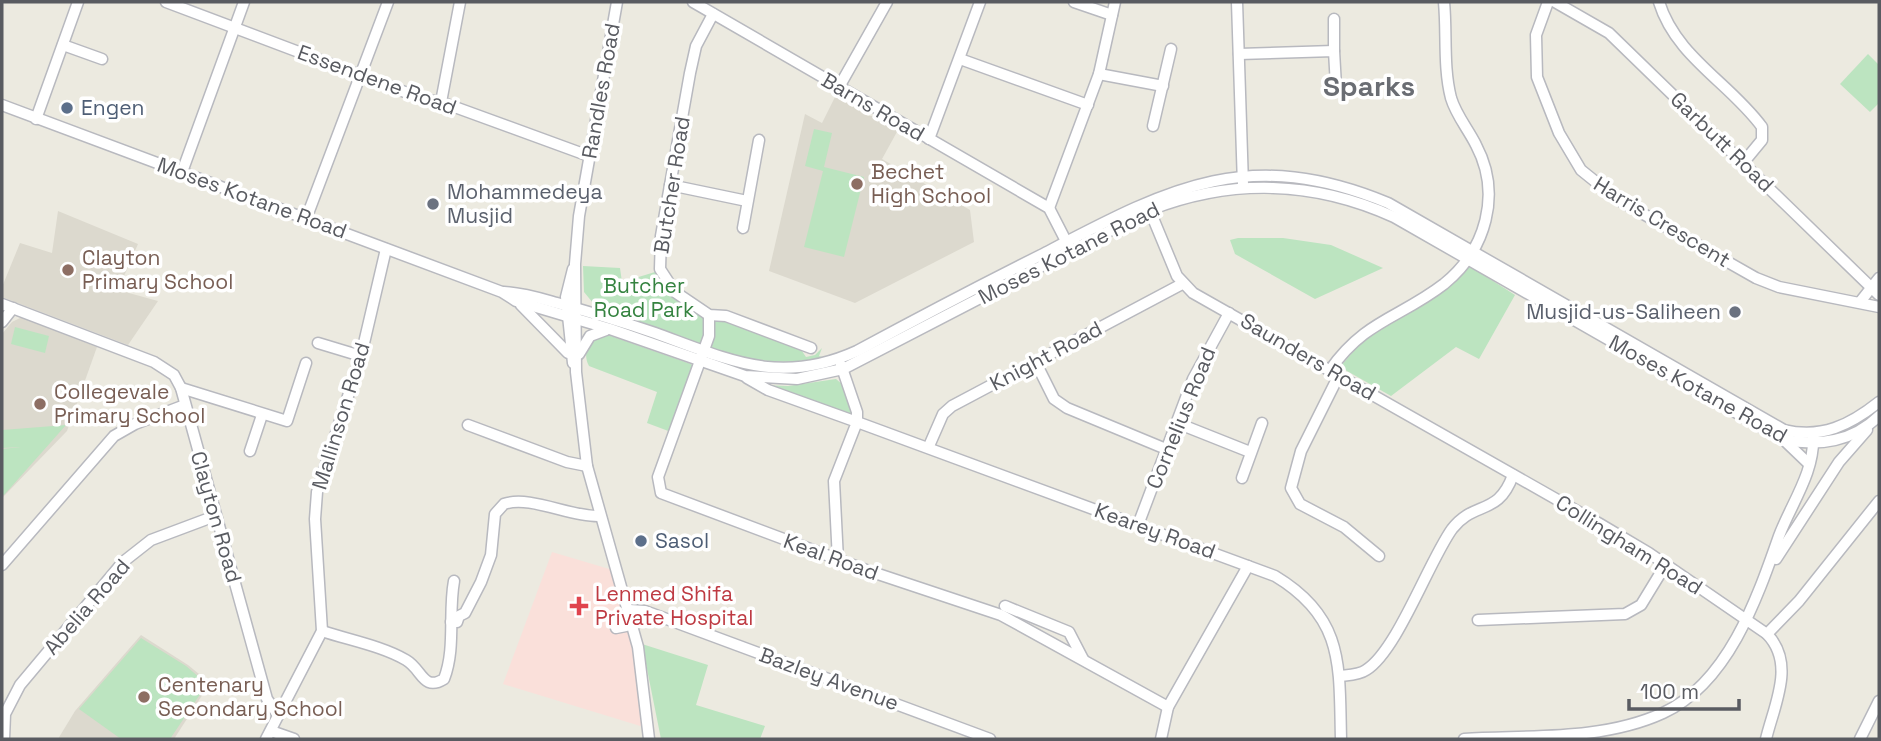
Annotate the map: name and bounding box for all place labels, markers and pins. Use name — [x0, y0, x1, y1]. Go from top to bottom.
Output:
place label: Engen — [81, 94, 144, 121]
marker: Engen — [59, 100, 75, 116]
place label: Bechet High School — [871, 158, 991, 209]
marker: Bechet High School — [849, 176, 865, 192]
place label: Mohammedeya Musjid — [447, 178, 603, 229]
marker: Mohammedeya Musjid — [425, 196, 441, 212]
place label: Clayton Primary School — [82, 244, 233, 295]
marker: Clayton Primary School — [60, 262, 76, 278]
place label: Musjid-us-Saliheen — [1526, 298, 1721, 325]
marker: Musjid-us-Saliheen — [1727, 304, 1743, 320]
place label: Collegevale Primary School — [54, 378, 205, 429]
marker: Collegevale Primary School — [32, 396, 48, 412]
place label: Sasol — [655, 527, 709, 554]
marker: Sasol — [633, 533, 649, 549]
place label: Lenmed Shifa Private Hospital — [595, 580, 754, 631]
marker: Lenmed Shifa Private Hospital — [569, 596, 589, 616]
place label: Centenary Secondary School — [158, 671, 343, 722]
marker: Centenary Secondary School — [136, 689, 152, 705]

